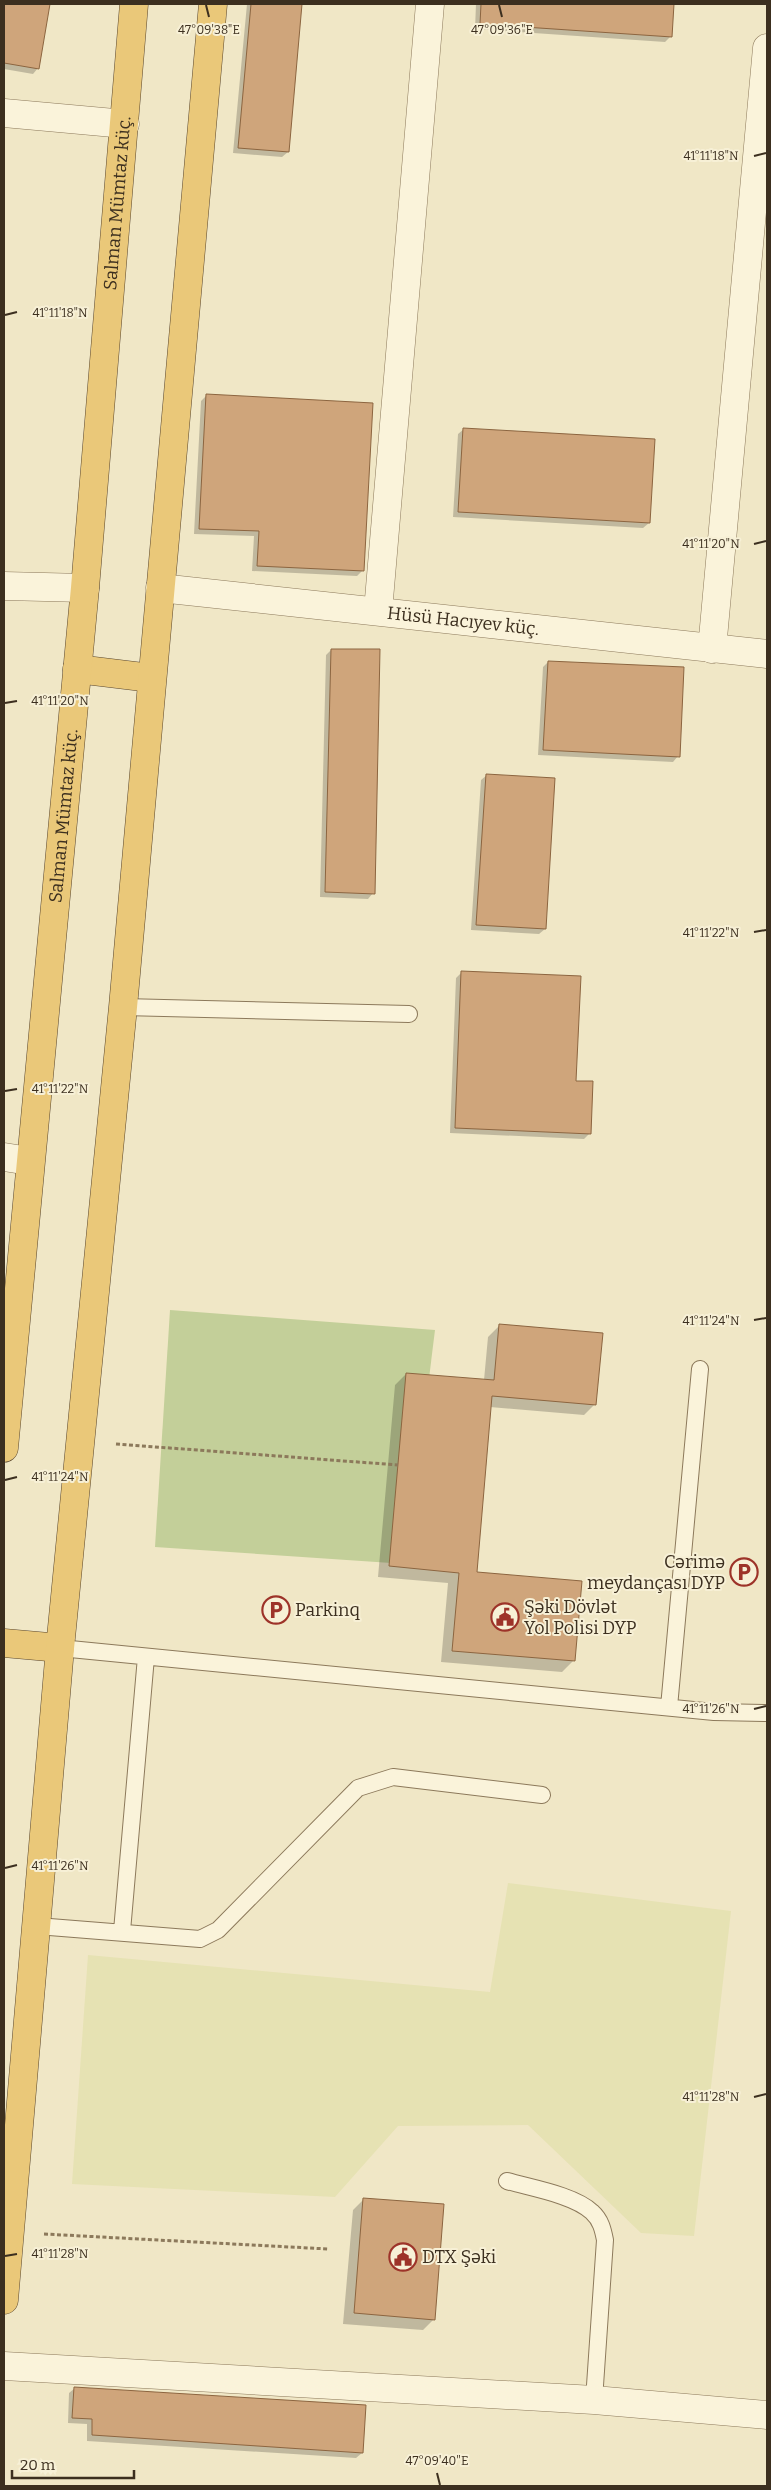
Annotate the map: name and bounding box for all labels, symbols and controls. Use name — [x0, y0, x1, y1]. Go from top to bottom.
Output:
text: 47°09'38"E — [178, 23, 240, 37]
text: 47°09'36"E — [471, 23, 533, 37]
street label: Salman Mümtaz küç. — [99, 115, 136, 291]
text: 41°11'18"N — [683, 149, 739, 163]
text: 41°11'18"N — [32, 306, 88, 320]
text: 41°11'20"N — [682, 537, 740, 551]
street label: Hüsü Hacıyev küç. — [386, 602, 540, 640]
text: 41°11'20"N — [31, 694, 89, 708]
street label: Salman Mümtaz küç. — [44, 728, 83, 904]
text: 41°11'22"N — [683, 926, 740, 940]
text: 41°11'22"N — [32, 1082, 89, 1096]
text: 41°11'24"N — [683, 1314, 740, 1328]
text: 41°11'24"N — [32, 1470, 89, 1484]
place label: Cərimə meydançası DYP — [587, 1551, 725, 1594]
parking icon: Cərimə meydançası DYP — [729, 1557, 759, 1587]
parking icon: Parkinq — [261, 1595, 291, 1625]
place label: Şəki Dövlət Yol Polisi DYP — [524, 1596, 637, 1639]
place label: Parkinq — [295, 1599, 360, 1621]
public building icon: Şəki Dövlət Yol Polisi DYP — [490, 1602, 520, 1632]
text: 41°11'26"N — [683, 1702, 740, 1716]
text: 41°11'26"N — [32, 1859, 89, 1873]
text: 41°11'28"N — [683, 2090, 740, 2104]
public building icon: DTX Şəki — [388, 2242, 418, 2272]
place label: DTX Şəki — [422, 2246, 496, 2268]
text: 41°11'28"N — [32, 2247, 89, 2261]
scale bar — [12, 2448, 135, 2480]
text: 47°09'40"E — [406, 2454, 468, 2468]
text: 20 m — [20, 2456, 56, 2474]

